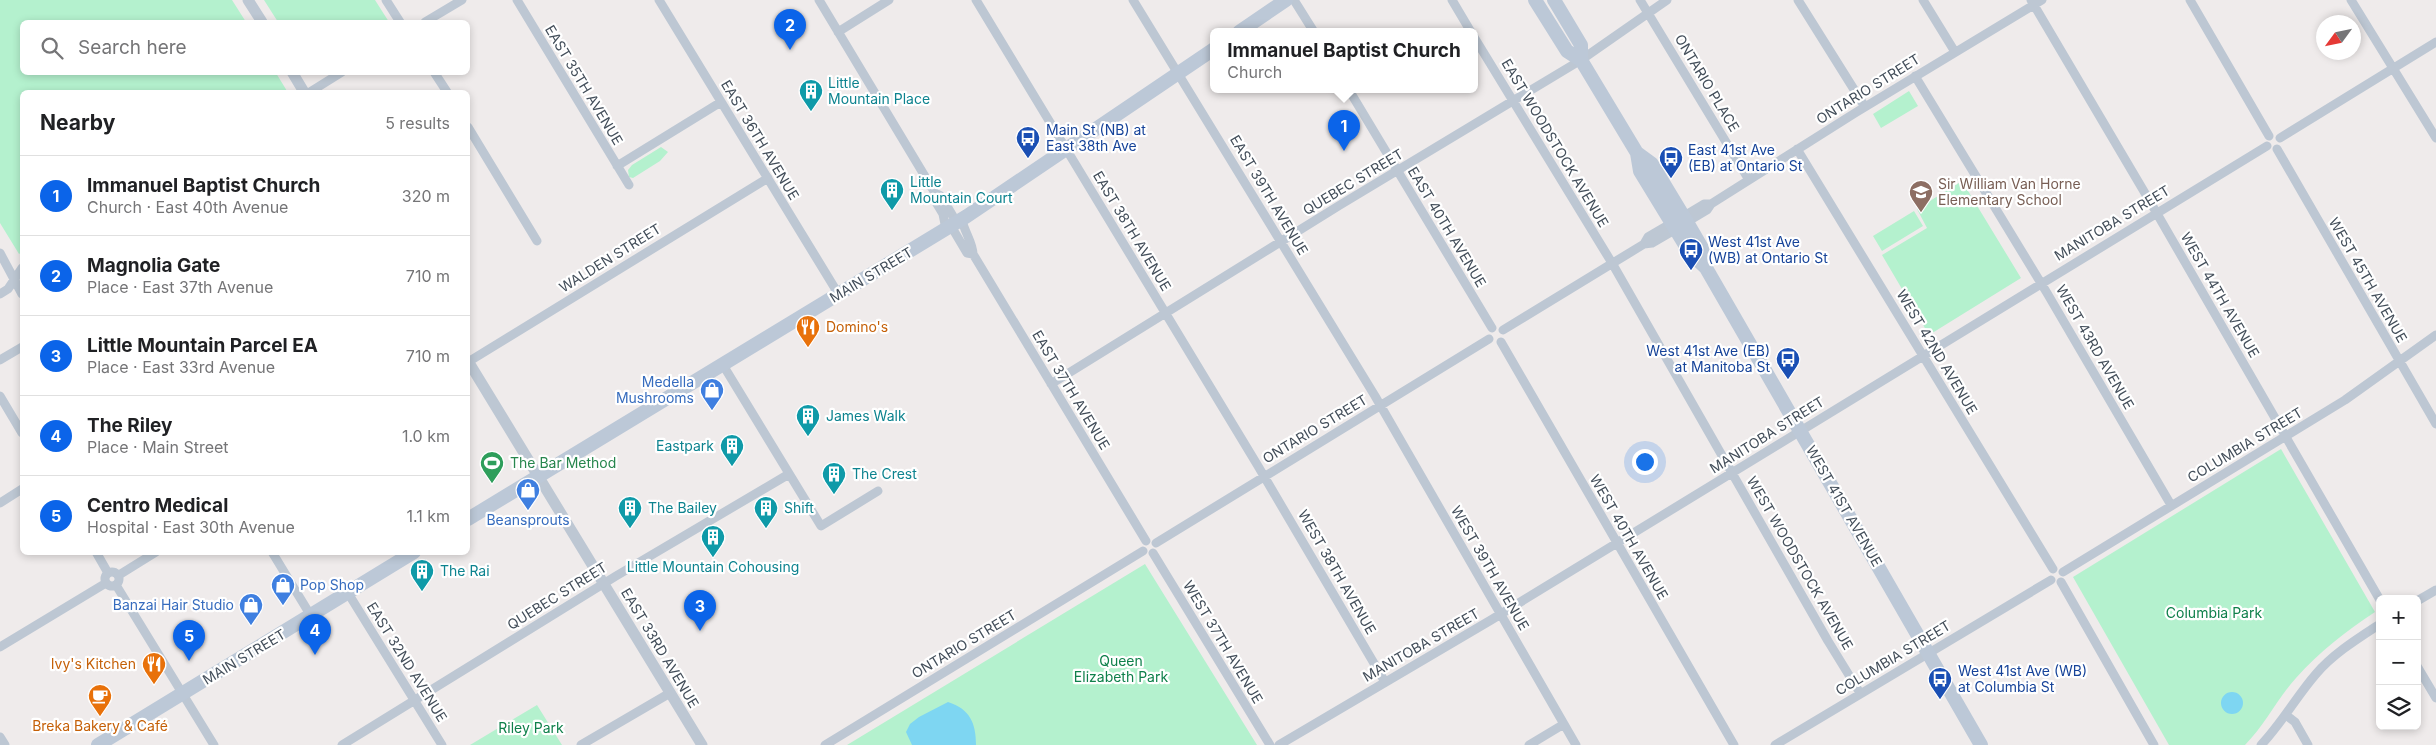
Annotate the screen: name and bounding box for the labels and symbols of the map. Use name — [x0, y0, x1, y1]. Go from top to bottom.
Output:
pin: 2 — [774, 9, 806, 50]
north arrow — [2316, 15, 2361, 60]
street label: EAST 35TH AVENUE — [542, 22, 627, 148]
street label: ONTARIO PLACE — [1672, 31, 1743, 135]
street label: ONTARIO STREET — [1813, 50, 1923, 127]
street label: EAST WOODSTOCK AVENUE — [1498, 55, 1613, 230]
place label: Little Mountain Place — [828, 74, 930, 107]
street label: EAST 36TH AVENUE — [718, 77, 803, 203]
building icon: Little Mountain Place — [798, 78, 824, 112]
pin: 1 — [1328, 110, 1360, 151]
place label: Main St (NB) at East 38th Ave — [1046, 121, 1146, 154]
bus stop icon: Main St (NB) at East 38th Ave — [1015, 125, 1041, 159]
street label: EAST 39TH AVENUE — [1227, 132, 1312, 258]
place label: East 41st Ave (EB) at Ontario St — [1688, 141, 1803, 174]
street label: QUEBEC STREET — [1299, 145, 1406, 218]
bus stop icon: East 41st Ave (EB) at Ontario St — [1658, 145, 1684, 179]
street label: EAST 40TH AVENUE — [1405, 163, 1490, 290]
street label: EAST 38TH AVENUE — [1090, 168, 1175, 294]
place label: Little Mountain Court — [910, 173, 1013, 206]
place label: Sir William Van Horne Elementary School — [1938, 175, 2081, 208]
building icon: Little Mountain Court — [879, 177, 905, 211]
school or university icon: Sir William Van Horne Elementary School — [1908, 179, 1934, 213]
street label: MANITOBA STREET — [2051, 181, 2173, 264]
street label: WEST 45TH AVENUE — [2326, 214, 2411, 345]
street label: WALDEN STREET — [556, 220, 664, 296]
street label: WEST 44TH AVENUE — [2178, 229, 2263, 360]
place label: West 41st Ave (WB) at Ontario St — [1708, 233, 1828, 266]
bus stop icon: West 41st Ave (WB) at Ontario St — [1678, 237, 1704, 271]
street label: MAIN STREET — [826, 243, 915, 306]
street label: WEST 43RD AVENUE — [2053, 281, 2138, 412]
street label: WEST 42ND AVENUE — [1893, 286, 1981, 417]
restaurant icon: Domino's — [795, 314, 821, 348]
place label: Domino's — [826, 318, 888, 335]
street label: EAST 37TH AVENUE — [1029, 327, 1114, 452]
place label: West 41st Ave (EB) at Manitoba St — [1646, 342, 1770, 375]
bus stop icon: West 41st Ave (EB) at Manitoba St — [1775, 346, 1801, 380]
place label: Medella Mushrooms — [616, 373, 694, 406]
shop icon: Medella Mushrooms — [699, 377, 725, 411]
street label: ONTARIO STREET — [1259, 391, 1370, 467]
street label: MANITOBA STREET — [1706, 393, 1827, 477]
building icon: James Walk — [795, 403, 821, 437]
street label: COLUMBIA STREET — [2184, 403, 2305, 486]
place label: James Walk — [826, 407, 906, 424]
building icon: Eastpark — [719, 433, 745, 467]
place label: Eastpark — [656, 437, 714, 454]
street label: WEST 41ST AVENUE — [1803, 442, 1886, 569]
your location — [1632, 449, 1658, 475]
sports icon: The Bar Method — [479, 450, 505, 484]
place label: The Bar Method — [510, 454, 616, 471]
building icon: The Crest — [821, 461, 847, 495]
place label: The Crest — [852, 465, 917, 482]
street label: WEST 40TH AVENUE — [1587, 471, 1672, 602]
street label: WEST WOODSTOCK AVENUE — [1744, 473, 1857, 653]
shop icon: Beansprouts — [515, 477, 541, 511]
building icon: The Bailey — [617, 495, 643, 529]
building icon: Shift — [753, 495, 779, 529]
place label: The Bailey — [648, 499, 717, 516]
place label: Shift — [784, 499, 814, 516]
street label: WEST 39TH AVENUE — [1448, 502, 1533, 633]
street label: WEST 38TH AVENUE — [1295, 506, 1380, 637]
place label: Beansprouts — [486, 511, 570, 528]
building icon: Little Mountain Cohousing — [700, 524, 726, 558]
building icon: The Rai — [409, 558, 435, 592]
street label: QUEBEC STREET — [504, 558, 610, 633]
place label: Little Mountain Cohousing — [627, 558, 799, 575]
place label: The Rai — [440, 562, 490, 579]
shop icon: Pop Shop — [270, 572, 296, 606]
place label: Pop Shop — [300, 576, 364, 593]
street label: WEST 37TH AVENUE — [1180, 577, 1267, 706]
street label: EAST 33RD AVENUE — [618, 585, 702, 711]
pin: 3 — [684, 590, 716, 631]
shop icon: Banzai Hair Studio — [238, 592, 264, 626]
place label: Banzai Hair Studio — [113, 596, 234, 613]
street label: EAST 32ND AVENUE — [364, 599, 451, 725]
street label: MANITOBA STREET — [1360, 604, 1482, 685]
park label: Columbia Park — [2166, 604, 2262, 621]
street label: ONTARIO STREET — [908, 606, 1019, 682]
pin: 4 — [299, 614, 331, 655]
street label: COLUMBIA STREET — [1832, 616, 1953, 699]
pin: 5 — [173, 620, 205, 661]
street label: MAIN STREET — [199, 625, 288, 688]
restaurant icon: Ivy's Kitchen — [141, 651, 167, 685]
park label: Queen Elizabeth Park — [1074, 652, 1168, 685]
place label: Ivy's Kitchen — [51, 655, 136, 672]
place label: West 41st Ave (WB) at Columbia St — [1958, 662, 2087, 695]
bus stop icon: West 41st Ave (WB) at Columbia St — [1927, 666, 1953, 700]
cafe icon: Breka Bakery & Café — [87, 683, 113, 717]
place label: Breka Bakery & Café — [32, 717, 168, 734]
park label: Riley Park — [498, 719, 564, 736]

